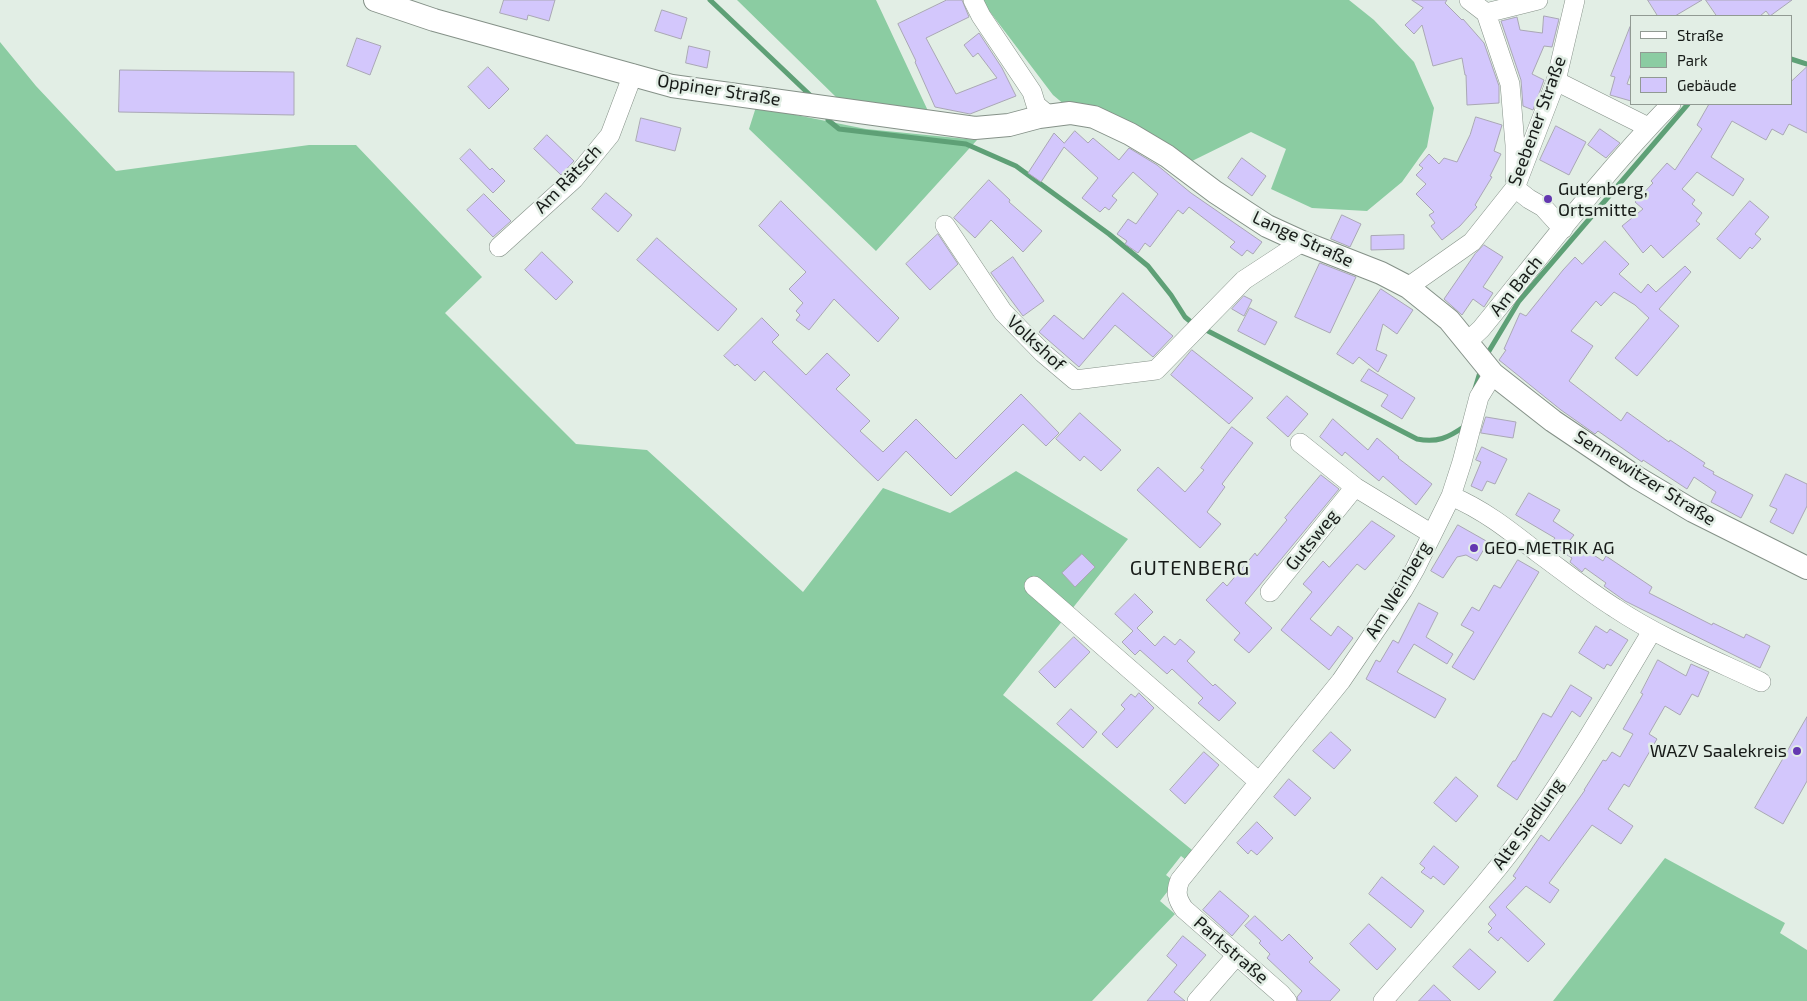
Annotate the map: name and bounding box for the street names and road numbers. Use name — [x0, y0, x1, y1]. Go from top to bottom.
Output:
street label: Seebener Straße — [1504, 53, 1570, 189]
street label: Oppiner Straße — [656, 70, 782, 110]
street label: Am Rätsch — [530, 140, 606, 218]
street label: Lange Straße — [1249, 206, 1357, 272]
street label: Am Bach — [1485, 252, 1547, 320]
street label: Volkshof — [1002, 311, 1070, 375]
street label: Sennewitzer Straße — [1570, 426, 1720, 530]
street label: Gutsweg — [1281, 505, 1343, 575]
street label: Am Weinberg — [1361, 538, 1435, 642]
street label: Alte Siedlung — [1488, 774, 1568, 874]
street label: Parkstraße — [1189, 912, 1273, 988]

